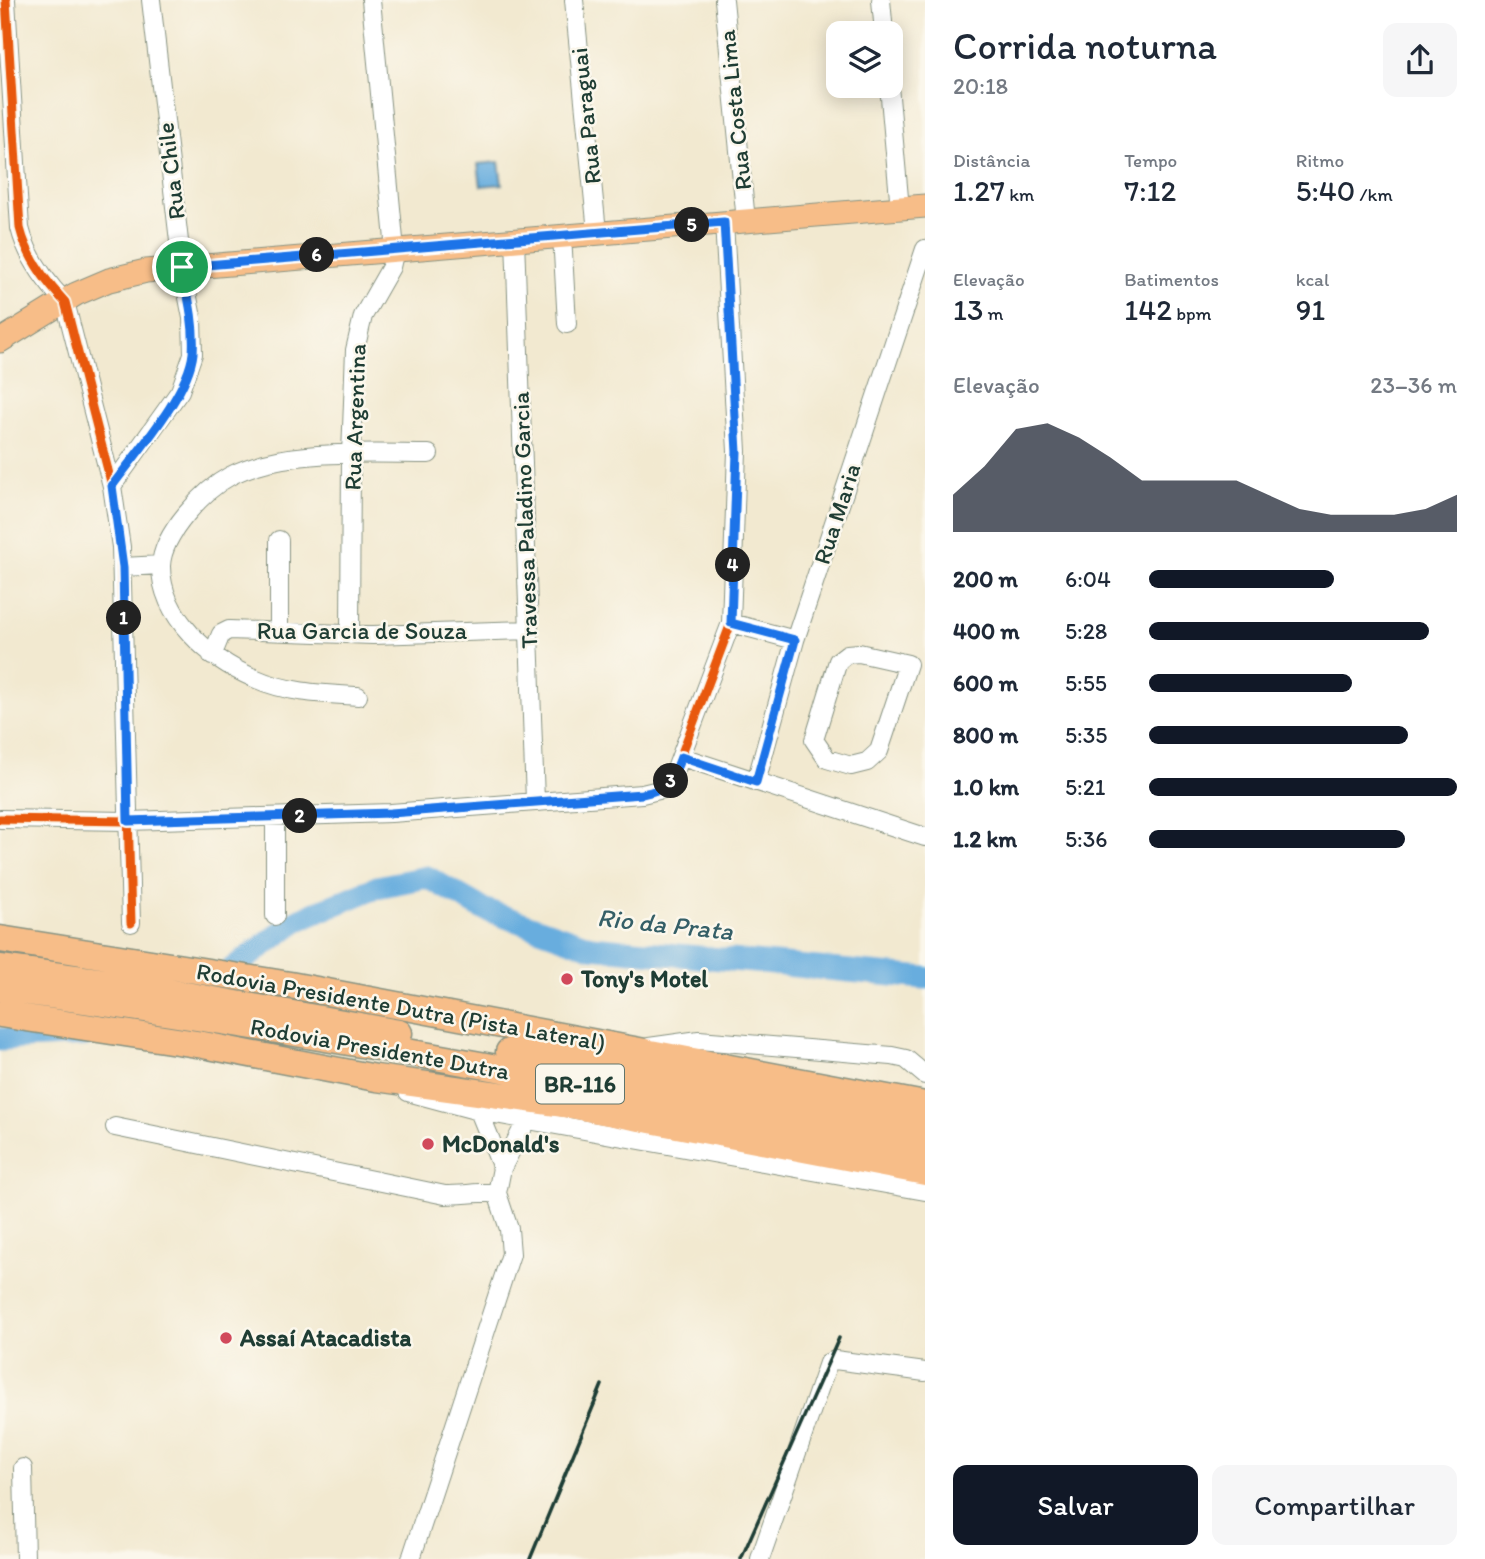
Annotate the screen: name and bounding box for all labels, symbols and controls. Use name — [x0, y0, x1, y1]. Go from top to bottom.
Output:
map controls — [826, 21, 903, 98]
button: layers — [826, 21, 903, 98]
text: Corrida noturna — [953, 23, 1217, 69]
button: share — [1383, 23, 1457, 97]
street label: Rua Costa Lima — [712, 28, 757, 192]
street label: Rua Paraguai — [564, 46, 607, 186]
text: 20:18 — [953, 72, 1008, 100]
street label: Rua Chile — [150, 121, 191, 221]
text: Distância — [953, 149, 1030, 172]
text: Tempo — [1124, 149, 1177, 172]
text: Ritmo — [1296, 149, 1344, 172]
text: 1.27 — [953, 172, 1005, 209]
text: 7:12 — [1124, 172, 1176, 209]
text: 5:40 — [1296, 172, 1355, 209]
text: km — [1005, 183, 1034, 206]
text: /km — [1355, 183, 1393, 206]
pin: 5 — [674, 208, 710, 243]
text: 5 — [687, 213, 696, 236]
pin — [152, 237, 212, 297]
pin: 6 — [300, 238, 334, 272]
text: 6 — [311, 243, 322, 266]
icon: arrive — [163, 248, 201, 286]
text: Elevação — [953, 268, 1025, 291]
text: Batimentos — [1124, 268, 1219, 291]
text: kcal — [1296, 268, 1329, 291]
text: 13 — [953, 291, 983, 328]
text: 142 — [1124, 291, 1172, 328]
text: 91 — [1296, 291, 1325, 328]
text: m — [983, 302, 1004, 325]
text: bpm — [1172, 302, 1212, 325]
street label: Rua Argentina — [337, 343, 372, 491]
text: Elevação — [953, 371, 1040, 399]
text: 23–36 m — [1370, 371, 1457, 399]
street label: Travessa Paladino Garcia — [506, 390, 543, 649]
street label: Rua Maria — [807, 460, 866, 568]
pin: 4 — [716, 548, 750, 582]
text: 4 — [727, 553, 738, 576]
text: 200 m — [953, 565, 1018, 593]
text: 6:04 — [1065, 565, 1111, 593]
pin: 1 — [106, 600, 142, 636]
text: 1 — [119, 606, 128, 629]
street label: Rua Garcia de Souza — [257, 616, 468, 645]
text: 400 m — [953, 617, 1020, 645]
text: 5:28 — [1065, 617, 1107, 645]
text: 600 m — [953, 669, 1018, 697]
text: 5:55 — [1065, 669, 1107, 697]
text: 800 m — [953, 721, 1018, 749]
text: 5:35 — [1065, 721, 1107, 749]
pin: 3 — [654, 764, 688, 798]
text: 3 — [665, 769, 676, 792]
text: 1.0 km — [953, 773, 1019, 801]
text: 5:21 — [1065, 773, 1105, 801]
pin: 2 — [282, 798, 318, 834]
text: 2 — [295, 804, 305, 827]
text: 1.2 km — [953, 825, 1017, 853]
text: 5:36 — [1065, 825, 1107, 853]
water label: Rio da Prata — [596, 901, 735, 947]
street label: Rodovia Presidente Dutra (Pista Lateral) — [195, 957, 607, 1057]
place label: Tony's Motel — [580, 964, 708, 994]
marker: Tony's Motel — [559, 971, 575, 987]
street label: Rodovia Presidente Dutra — [249, 1012, 511, 1086]
road number: BR-116 — [536, 1064, 624, 1104]
place label: McDonald's — [442, 1129, 560, 1158]
marker: McDonald's — [420, 1136, 436, 1152]
place label: Assaí Atacadista — [239, 1323, 411, 1352]
marker: Assaí Atacadista — [218, 1330, 234, 1346]
button: Salvar — [953, 1465, 1198, 1545]
button: Compartilhar — [1212, 1465, 1457, 1545]

